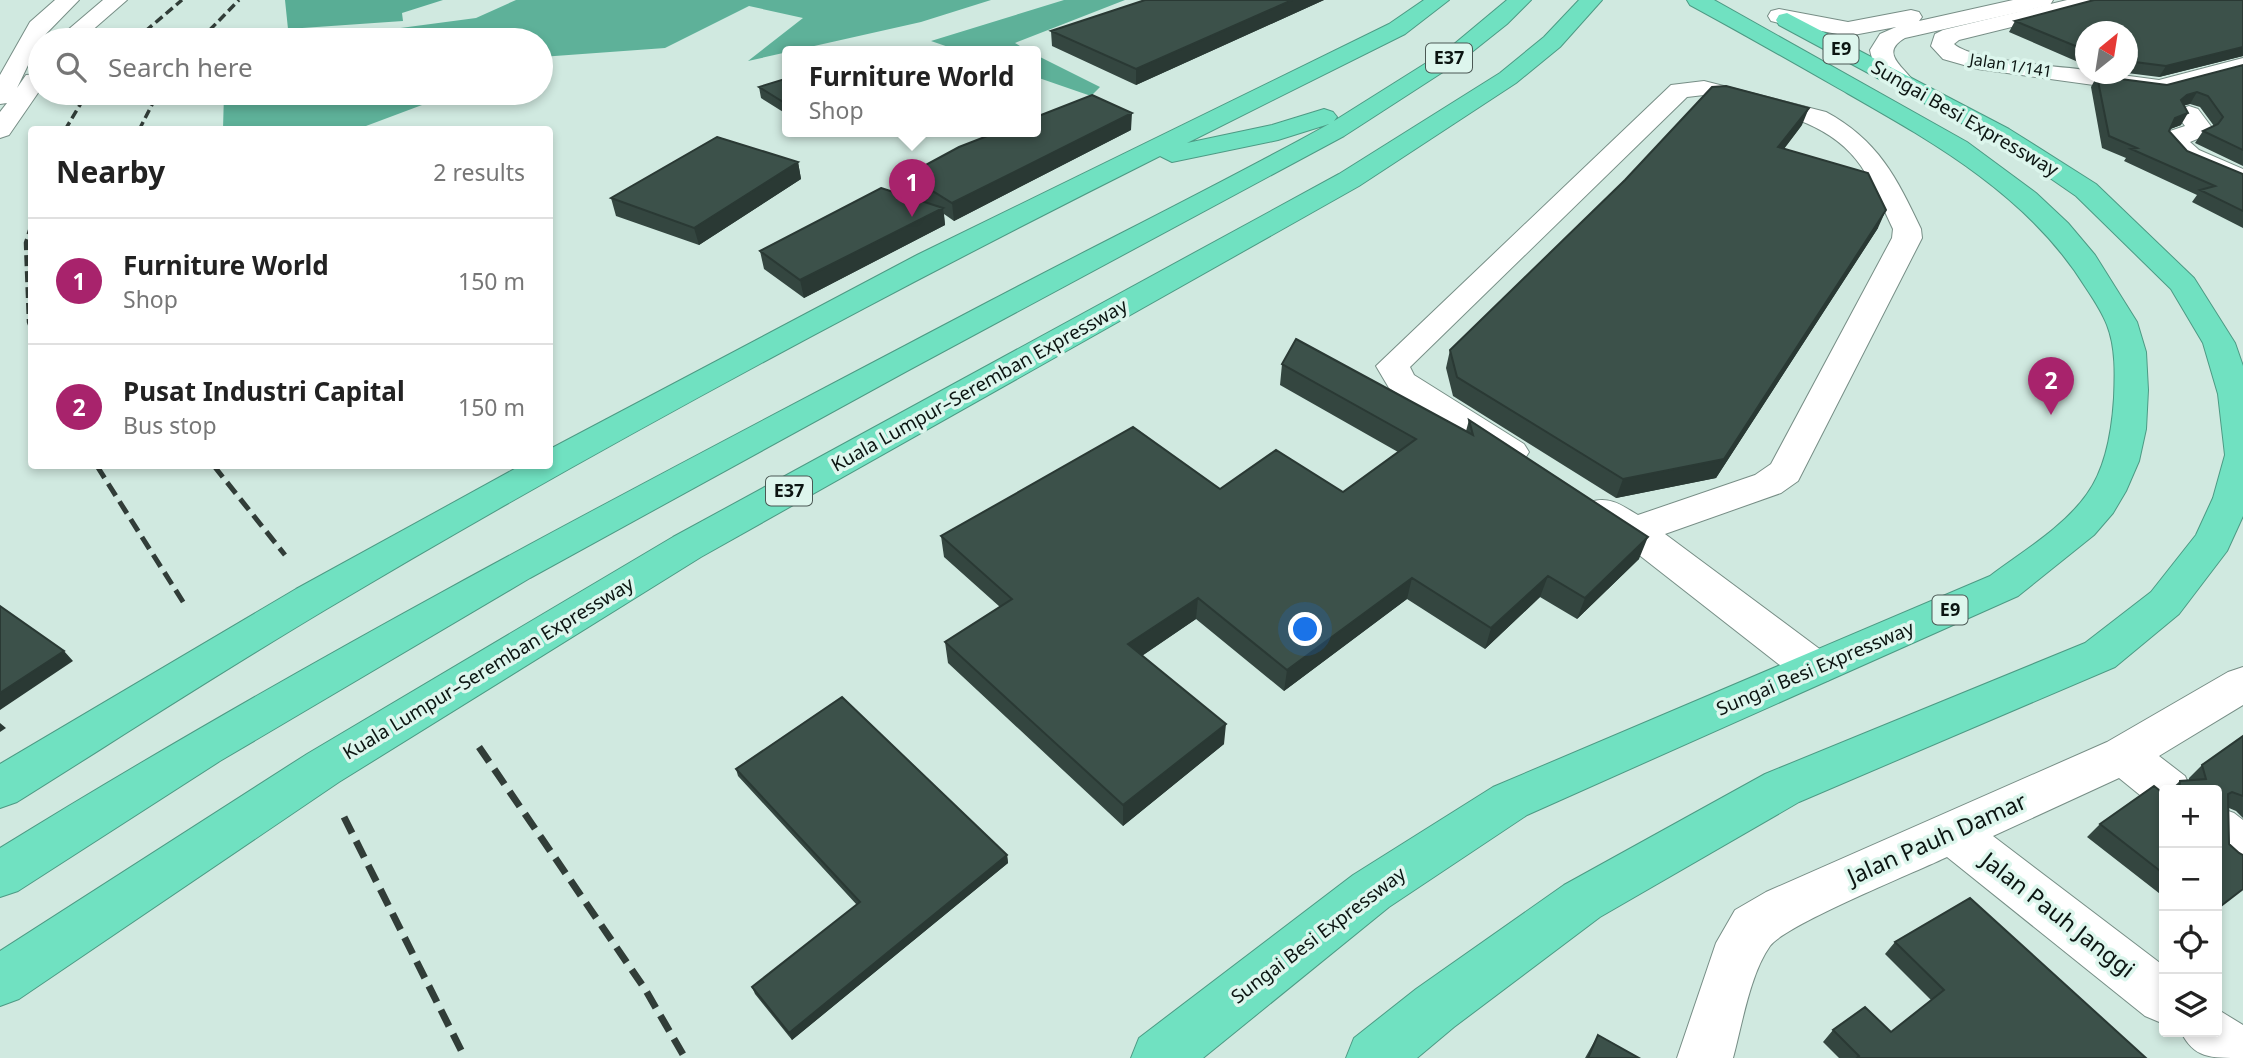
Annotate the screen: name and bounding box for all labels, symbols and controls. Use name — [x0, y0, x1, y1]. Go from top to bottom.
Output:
north arrow — [2075, 21, 2138, 84]
search box — [28, 28, 553, 105]
road number: E9 — [1824, 34, 1858, 64]
road number: E37 — [1426, 44, 1472, 72]
popup — [782, 46, 1041, 137]
street label: Jalan 1/141 — [1966, 47, 2054, 82]
icon: search — [52, 48, 90, 86]
text: Search here — [108, 49, 253, 85]
street label: Sungai Besi Expressway — [1867, 54, 2064, 182]
text: Furniture World — [809, 58, 1014, 94]
text: Shop — [809, 94, 864, 126]
text: Nearby — [56, 151, 165, 192]
text: 2 results — [433, 156, 525, 188]
pin: 1 — [889, 159, 935, 217]
text: Furniture World — [123, 247, 329, 283]
text: 1 — [72, 265, 86, 297]
text: 150 m — [458, 265, 525, 297]
text: Shop — [123, 283, 178, 315]
street label: Kuala Lumpur–Seremban Expressway — [826, 292, 1132, 478]
pin: 2 — [2028, 357, 2074, 415]
text: Pusat Industri Capital — [123, 373, 405, 409]
text: 2 — [72, 391, 86, 423]
text: 150 m — [458, 391, 525, 423]
text: Bus stop — [123, 409, 217, 441]
road number: E37 — [766, 476, 812, 505]
street label: Kuala Lumpur–Seremban Expressway — [338, 570, 639, 765]
road number: E9 — [1932, 596, 1968, 624]
your location — [1288, 612, 1322, 646]
street label: Sungai Besi Expressway — [1712, 614, 1918, 721]
street label: Jalan Pauh Damar — [1840, 784, 2032, 893]
map controls — [2159, 785, 2222, 1037]
button: + — [2159, 785, 2222, 848]
street label: Jalan Pauh Janggi — [1973, 843, 2142, 984]
button: − — [2159, 848, 2222, 911]
street label: Sungai Besi Expressway — [1225, 861, 1411, 1009]
button: locate — [2159, 911, 2222, 974]
button: layers — [2159, 974, 2222, 1037]

